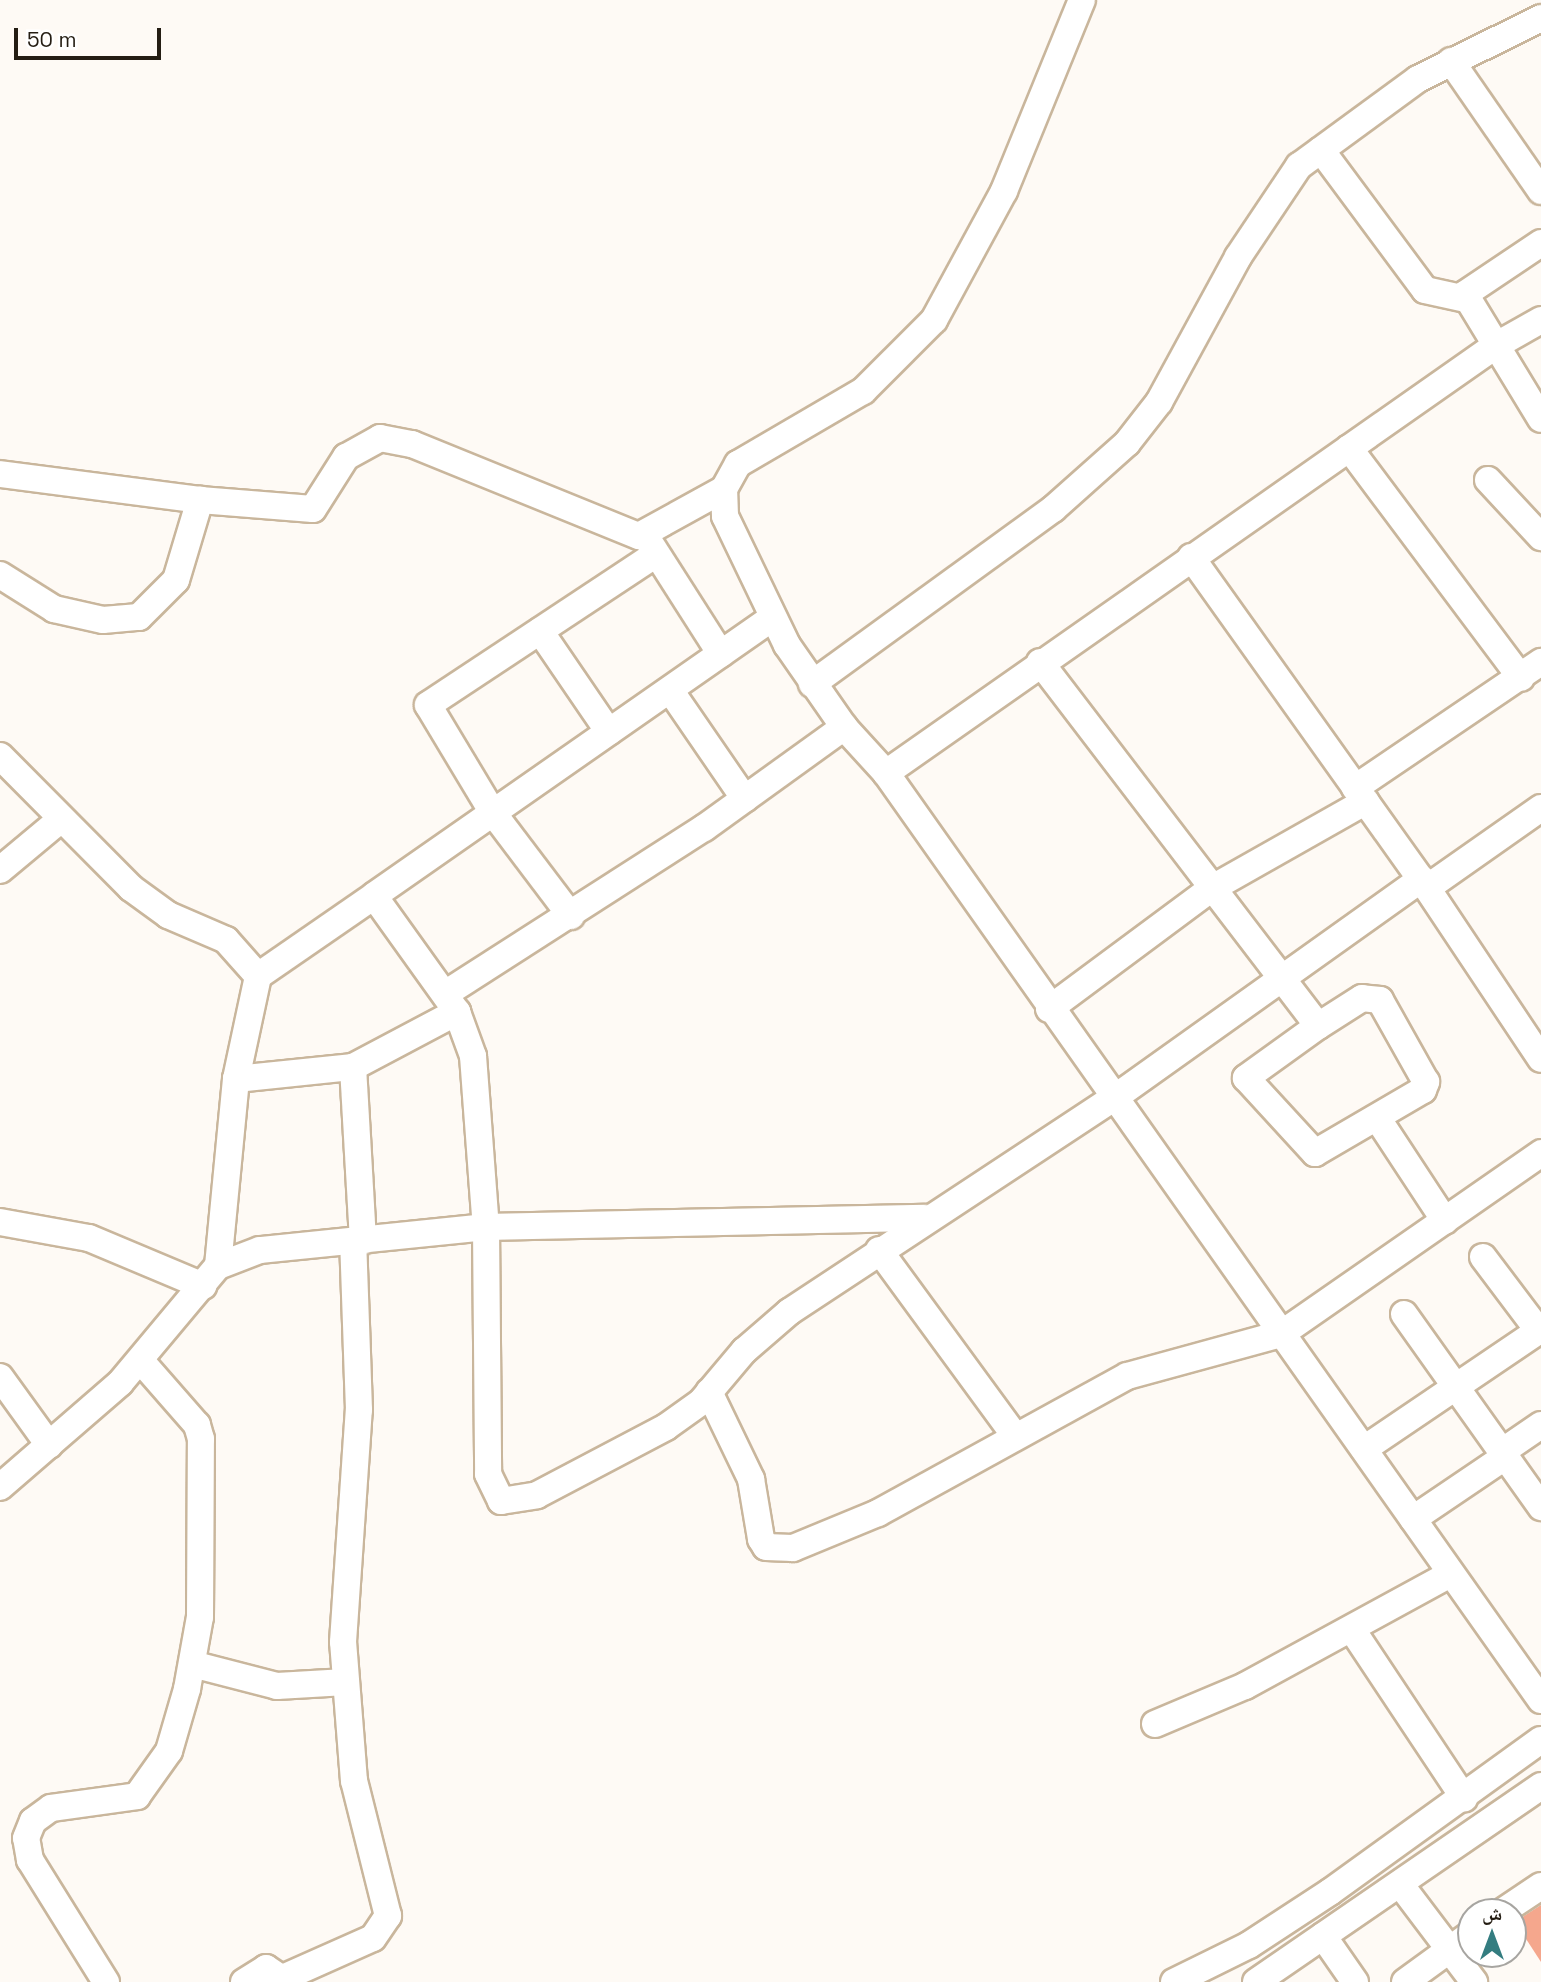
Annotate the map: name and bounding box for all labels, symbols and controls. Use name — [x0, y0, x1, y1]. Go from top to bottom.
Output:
scale bar — [18, 14, 164, 58]
text: 50 m — [27, 26, 77, 53]
north arrow — [1457, 1898, 1527, 1968]
text: ش — [1482, 1901, 1502, 1926]

